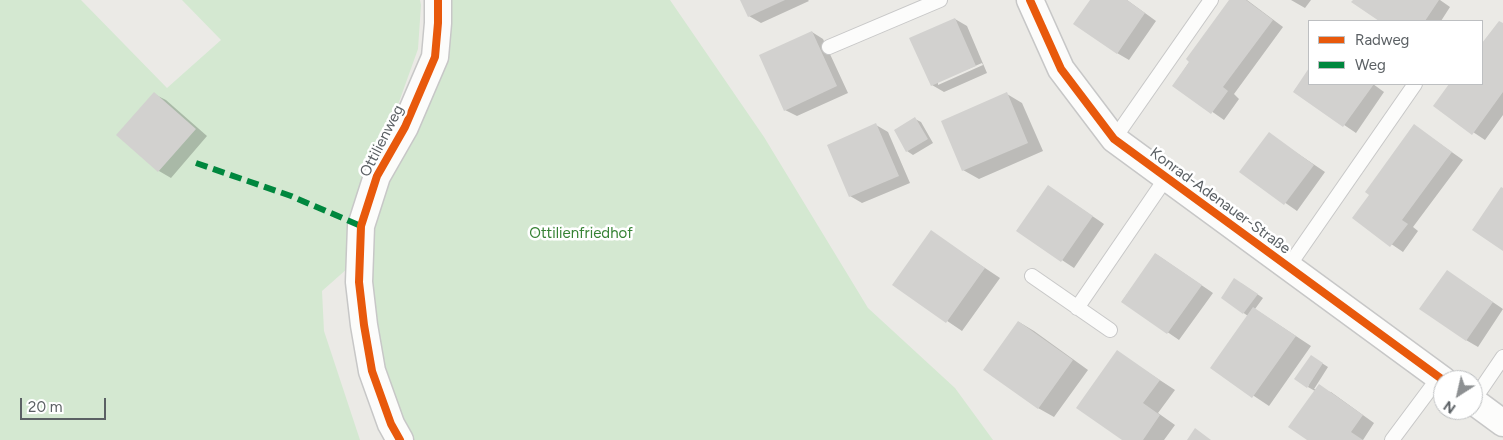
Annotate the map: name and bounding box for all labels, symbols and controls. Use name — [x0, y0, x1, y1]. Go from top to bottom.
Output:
legend — [1308, 20, 1483, 85]
text: Radweg — [1355, 31, 1409, 49]
text: Weg — [1355, 56, 1386, 74]
street label: Ottilienweg — [356, 102, 408, 180]
street label: Konrad-Adenauer-Straße — [1146, 144, 1294, 258]
park label: Ottilienfriedhof — [529, 225, 633, 243]
north arrow — [1433, 370, 1483, 420]
scale bar — [22, 388, 109, 420]
text: N — [1440, 397, 1459, 417]
text: 20 m — [28, 398, 62, 416]

